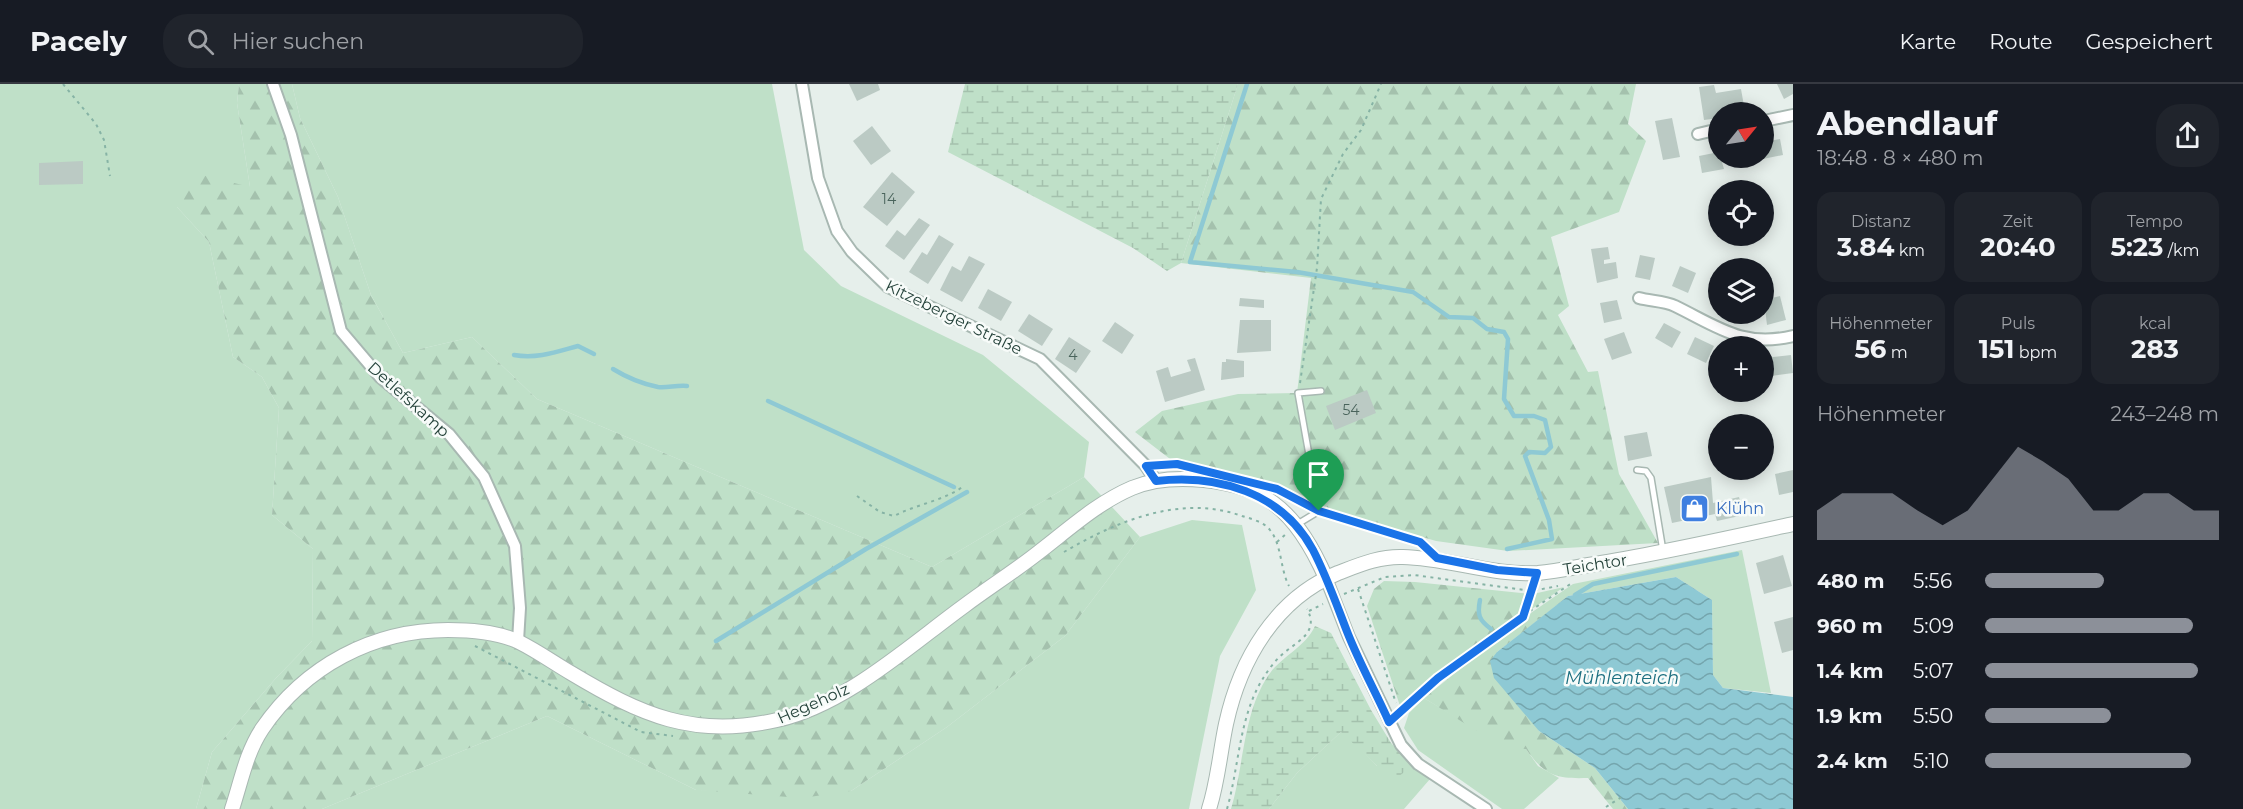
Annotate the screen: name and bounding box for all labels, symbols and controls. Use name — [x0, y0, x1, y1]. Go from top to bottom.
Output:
search box — [163, 14, 583, 68]
text: Pacely — [30, 24, 127, 58]
icon: search — [184, 25, 217, 58]
text: Hier suchen — [232, 28, 364, 55]
text: Karte — [1900, 29, 1956, 54]
text: Route — [1989, 29, 2052, 54]
text: Gespeichert — [2085, 29, 2213, 54]
north arrow — [1708, 102, 1774, 168]
map controls — [1708, 102, 1774, 480]
text: Abendlauf — [1817, 103, 1997, 143]
button: share — [2156, 104, 2219, 167]
text: 18:48 · 8 × 480 m — [1817, 146, 1984, 170]
button: locate — [1708, 180, 1774, 246]
house number: 14 — [882, 190, 897, 208]
text: Distanz — [1851, 212, 1911, 231]
text: Zeit — [2003, 212, 2033, 231]
text: Tempo — [2127, 212, 2183, 231]
text: 3.84 — [1837, 231, 1894, 263]
text: 20:40 — [1980, 231, 2056, 263]
text: 5:23 — [2110, 231, 2163, 263]
text: km — [1894, 241, 1925, 260]
text: /km — [2163, 241, 2200, 260]
button: layers — [1708, 258, 1774, 324]
street label: Kitzeberger Straße — [882, 276, 1025, 359]
text: Höhenmeter — [1829, 314, 1933, 333]
text: Puls — [2001, 314, 2035, 333]
text: kcal — [2139, 314, 2171, 333]
text: 56 — [1854, 333, 1886, 365]
text: 151 — [1979, 333, 2014, 365]
text: 283 — [2131, 333, 2179, 365]
button: + — [1708, 336, 1774, 402]
text: m — [1886, 343, 1908, 362]
text: bpm — [2014, 343, 2057, 362]
house number: 4 — [1068, 346, 1078, 364]
street label: Detlefskamp — [364, 358, 453, 441]
house number: 54 — [1342, 401, 1360, 419]
text: Höhenmeter — [1817, 402, 1946, 426]
text: 243–248 m — [2111, 402, 2219, 426]
button: − — [1708, 414, 1774, 480]
pin — [1293, 449, 1344, 511]
icon: arrive — [1302, 458, 1335, 491]
shop icon: Klühn — [1679, 492, 1711, 524]
place label: Klühn — [1716, 499, 1764, 518]
street label: Teichtor — [1562, 550, 1628, 579]
text: 480 m — [1817, 569, 1884, 593]
text: 5:56 — [1913, 569, 1952, 593]
text: 960 m — [1817, 614, 1883, 638]
text: 5:09 — [1913, 614, 1954, 638]
text: 1.4 km — [1817, 659, 1884, 683]
text: 5:07 — [1913, 659, 1953, 683]
water label: Mühlenteich — [1565, 667, 1679, 689]
street label: Hegeholz — [774, 679, 852, 728]
text: 1.9 km — [1817, 704, 1883, 728]
text: 5:50 — [1913, 704, 1953, 728]
text: 2.4 km — [1817, 749, 1888, 773]
text: 5:10 — [1913, 749, 1949, 773]

